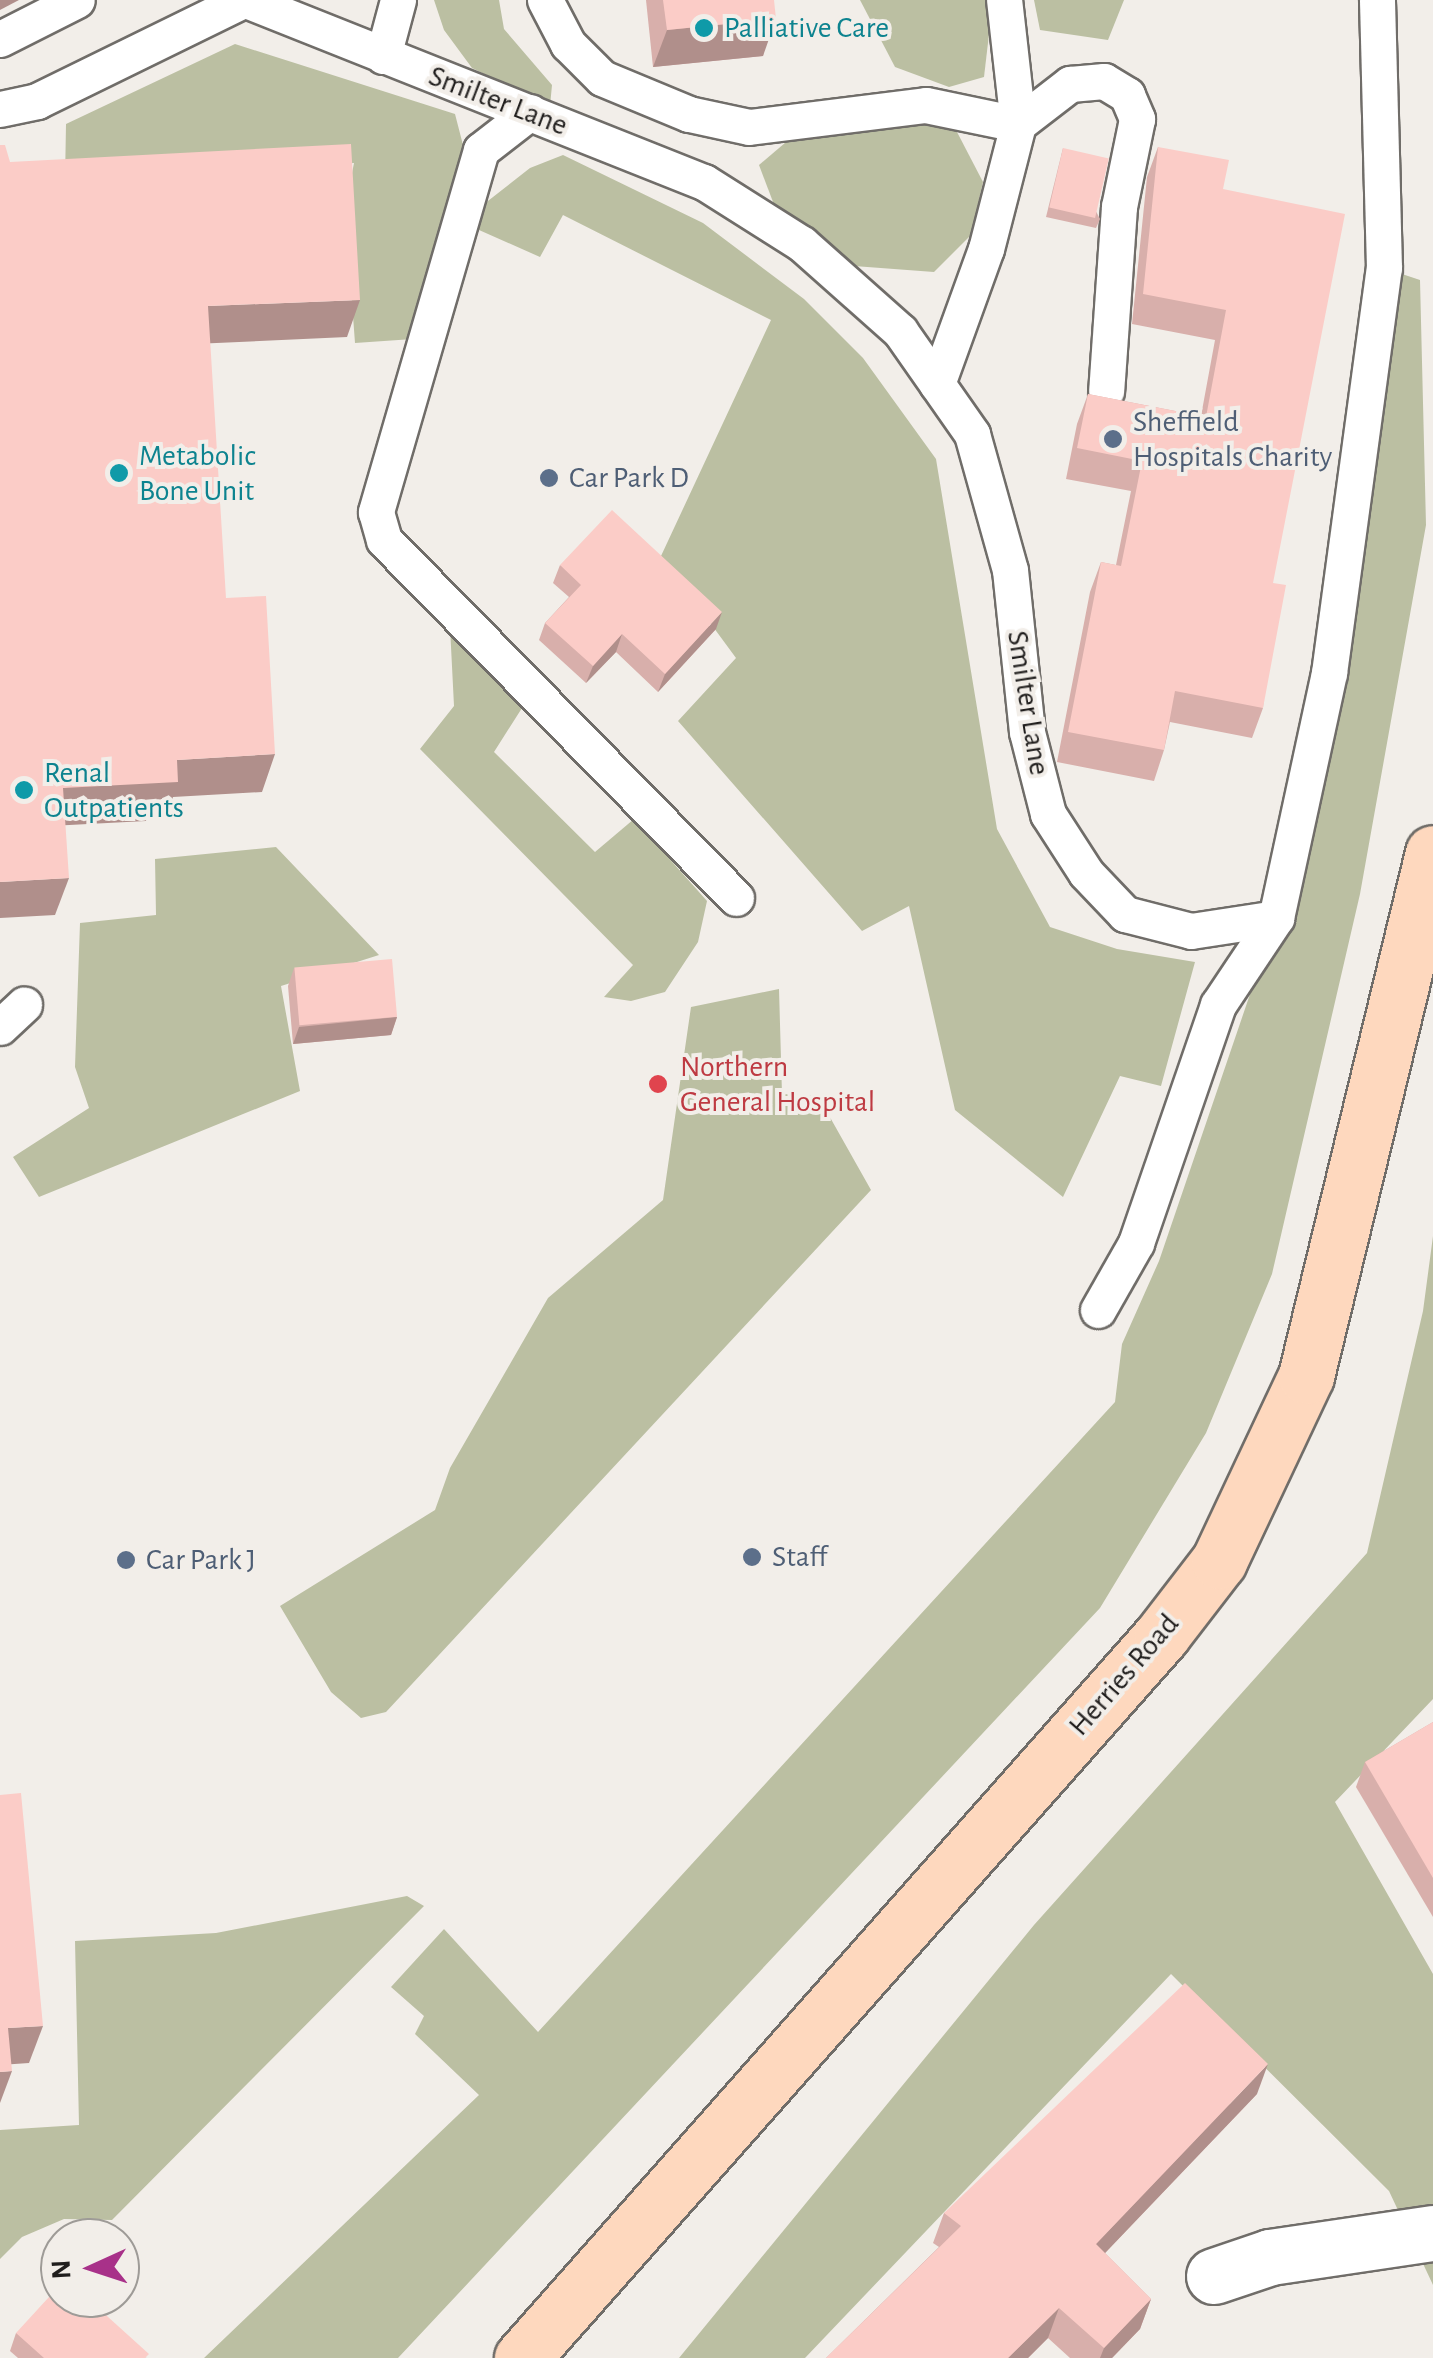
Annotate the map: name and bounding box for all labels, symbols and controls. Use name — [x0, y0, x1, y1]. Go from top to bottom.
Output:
place label: Palliative Care — [724, 10, 889, 46]
marker: Palliative Care — [693, 17, 715, 39]
street label: Smilter Lane — [424, 58, 572, 144]
place label: Sheffield Hospitals Charity — [1133, 404, 1332, 474]
marker: Sheffield Hospitals Charity — [1102, 428, 1124, 450]
place label: Metabolic Bone Unit — [139, 438, 256, 508]
place label: Car Park D — [569, 460, 689, 496]
marker: Metabolic Bone Unit — [108, 462, 130, 484]
marker: Car Park D — [538, 467, 560, 489]
street label: Smilter Lane — [999, 628, 1057, 778]
place label: Renal Outpatients — [44, 755, 184, 826]
marker: Renal Outpatients — [13, 779, 35, 801]
place label: Northern General Hospital — [680, 1049, 875, 1120]
marker: Northern General Hospital — [645, 1071, 671, 1097]
place label: Staff — [772, 1539, 827, 1575]
place label: Car Park J — [146, 1542, 256, 1578]
marker: Staff — [741, 1546, 763, 1568]
marker: Car Park J — [115, 1549, 137, 1571]
street label: Herries Road — [1061, 1607, 1187, 1743]
north arrow — [40, 2218, 140, 2318]
text: N — [48, 2259, 77, 2280]

